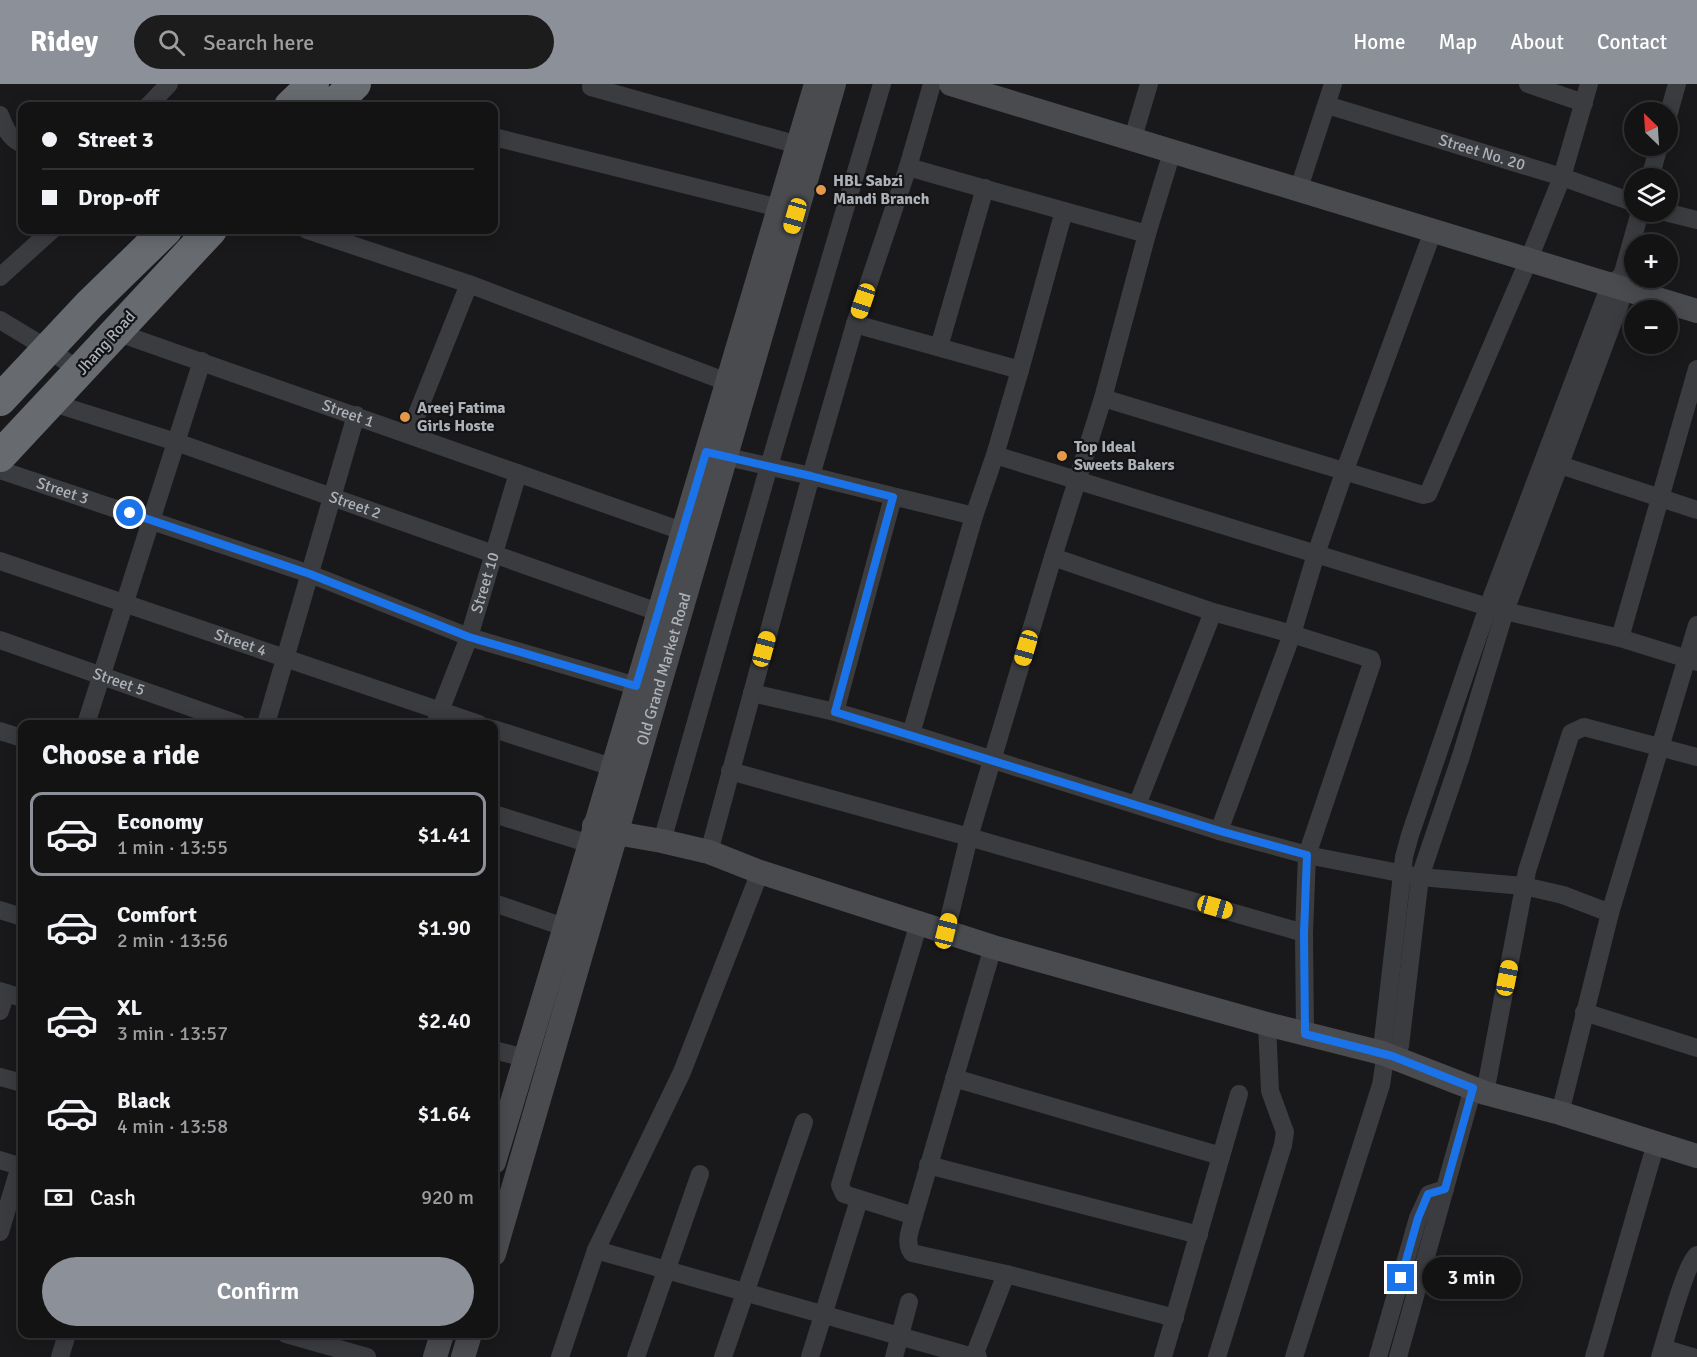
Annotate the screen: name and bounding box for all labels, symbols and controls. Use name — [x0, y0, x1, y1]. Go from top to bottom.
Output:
search box — [134, 15, 554, 69]
text: Ridey — [30, 25, 98, 59]
icon: search — [155, 26, 188, 59]
text: Search here — [203, 29, 314, 56]
text: Home — [1353, 29, 1406, 55]
text: Map — [1439, 29, 1477, 55]
text: About — [1510, 29, 1564, 55]
text: Contact — [1597, 29, 1667, 55]
north arrow — [1624, 102, 1678, 156]
map controls — [1624, 102, 1678, 354]
text: Street 3 — [78, 126, 154, 153]
street label: Street No. 20 — [1436, 130, 1528, 175]
button: layers — [1624, 168, 1678, 222]
place label: HBL Sabzi Mandi Branch — [833, 171, 930, 209]
marker: HBL Sabzi Mandi Branch — [814, 183, 828, 197]
text: Drop-off — [78, 184, 159, 211]
car — [781, 196, 809, 236]
button: + — [1624, 234, 1678, 288]
car — [849, 281, 877, 321]
button: − — [1624, 300, 1678, 354]
street label: Jhang Road — [72, 307, 140, 379]
street label: Street 1 — [319, 395, 377, 432]
place label: Areej Fatima Girls Hoste — [417, 398, 506, 436]
marker: Areej Fatima Girls Hoste — [398, 410, 412, 424]
place label: Top Ideal Sweets Bakers — [1074, 437, 1175, 475]
marker: Top Ideal Sweets Bakers — [1055, 449, 1069, 463]
street label: Street 3 — [34, 473, 91, 509]
street label: Street 2 — [326, 487, 384, 524]
route start — [116, 499, 143, 526]
street label: Street 10 — [467, 550, 504, 616]
street label: Old Grand Market Road — [632, 590, 696, 748]
street label: Street 4 — [212, 625, 270, 661]
car — [1012, 628, 1040, 668]
car — [751, 629, 777, 669]
street label: Street 5 — [90, 664, 148, 700]
text: Choose a ride — [42, 739, 200, 772]
icon: car — [45, 807, 99, 861]
text: Economy — [117, 808, 203, 835]
text: $1.41 — [417, 821, 471, 848]
text: 1 min · 13:55 — [117, 835, 228, 860]
car — [1195, 893, 1235, 921]
icon: car — [45, 900, 99, 954]
text: Comfort — [117, 901, 197, 928]
car — [933, 911, 959, 951]
text: $1.90 — [417, 914, 471, 941]
text: 2 min · 13:56 — [117, 928, 228, 953]
car — [1495, 959, 1519, 997]
icon: car — [45, 993, 99, 1047]
text: XL — [117, 994, 142, 1021]
text: $2.40 — [417, 1007, 471, 1034]
text: 3 min · 13:57 — [117, 1021, 228, 1046]
icon: car — [45, 1086, 99, 1140]
text: Black — [117, 1087, 171, 1114]
text: $1.64 — [417, 1100, 471, 1127]
text: 4 min · 13:58 — [117, 1114, 228, 1139]
icon: cash — [42, 1181, 75, 1214]
text: Cash — [90, 1184, 136, 1211]
text: 920 m — [421, 1185, 474, 1210]
button: Confirm — [42, 1257, 474, 1326]
callout: 3 min — [1422, 1257, 1521, 1299]
route end — [1387, 1264, 1414, 1291]
text: 3 min — [1448, 1265, 1495, 1290]

